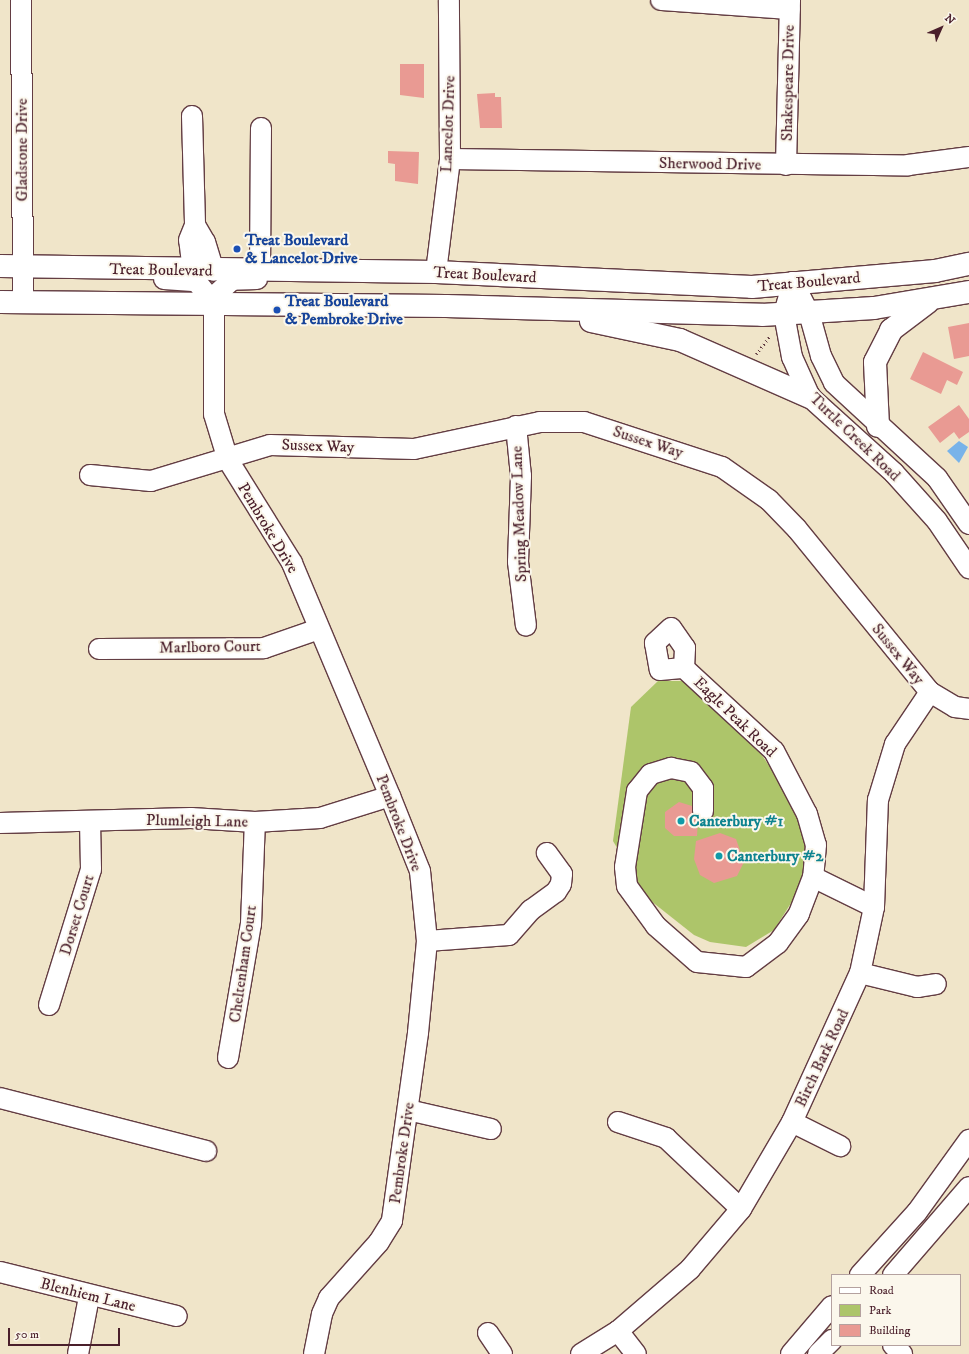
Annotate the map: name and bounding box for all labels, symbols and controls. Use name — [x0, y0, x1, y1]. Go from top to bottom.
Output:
north arrow — [921, 8, 961, 48]
text: N — [941, 11, 958, 28]
street label: Shakespeare Drive — [777, 25, 799, 141]
street label: Lancelot Drive — [437, 75, 459, 173]
street label: Gladstone Drive — [12, 98, 32, 202]
street label: Sherwood Drive — [659, 154, 761, 174]
place label: Treat Boulevard & Lancelot Drive — [245, 230, 358, 268]
marker: Treat Boulevard & Lancelot Drive — [232, 244, 242, 254]
street label: Treat Boulevard — [109, 260, 213, 280]
street label: Treat Boulevard — [433, 263, 537, 287]
street label: Treat Boulevard — [757, 268, 861, 296]
place label: Treat Boulevard & Pembroke Drive — [285, 291, 403, 329]
marker: Treat Boulevard & Pembroke Drive — [272, 305, 282, 315]
street label: Turtle Creek Road — [806, 389, 904, 485]
street label: Sussex Way — [610, 422, 686, 462]
street label: Sussex Way — [281, 435, 355, 457]
street label: Spring Meadow Lane — [507, 445, 531, 583]
street label: Pembroke Drive — [233, 479, 303, 577]
street label: Sussex Way — [868, 620, 928, 688]
street label: Marlboro Court — [159, 637, 261, 657]
street label: Eagle Peak Road — [690, 673, 780, 761]
street label: Pembroke Drive — [372, 772, 426, 874]
street label: Plumleigh Lane — [146, 811, 248, 831]
place label: Canterbury #1 — [689, 811, 783, 831]
marker: Canterbury #1 — [676, 816, 686, 826]
place label: Canterbury #2 — [727, 846, 823, 866]
marker: Canterbury #2 — [714, 851, 724, 861]
street label: Dorset Court — [56, 872, 98, 958]
street label: Cheltenham Court — [225, 904, 261, 1024]
street label: Birch Bark Road — [791, 1006, 853, 1110]
street label: Pembroke Drive — [385, 1101, 419, 1205]
street label: Blenhiem Lane — [38, 1274, 138, 1316]
legend — [831, 1274, 961, 1346]
text: Road — [869, 1283, 894, 1298]
text: Park — [869, 1303, 891, 1318]
scale bar — [10, 1320, 122, 1346]
text: Building — [869, 1323, 910, 1338]
text: 50 m — [15, 1327, 39, 1342]

